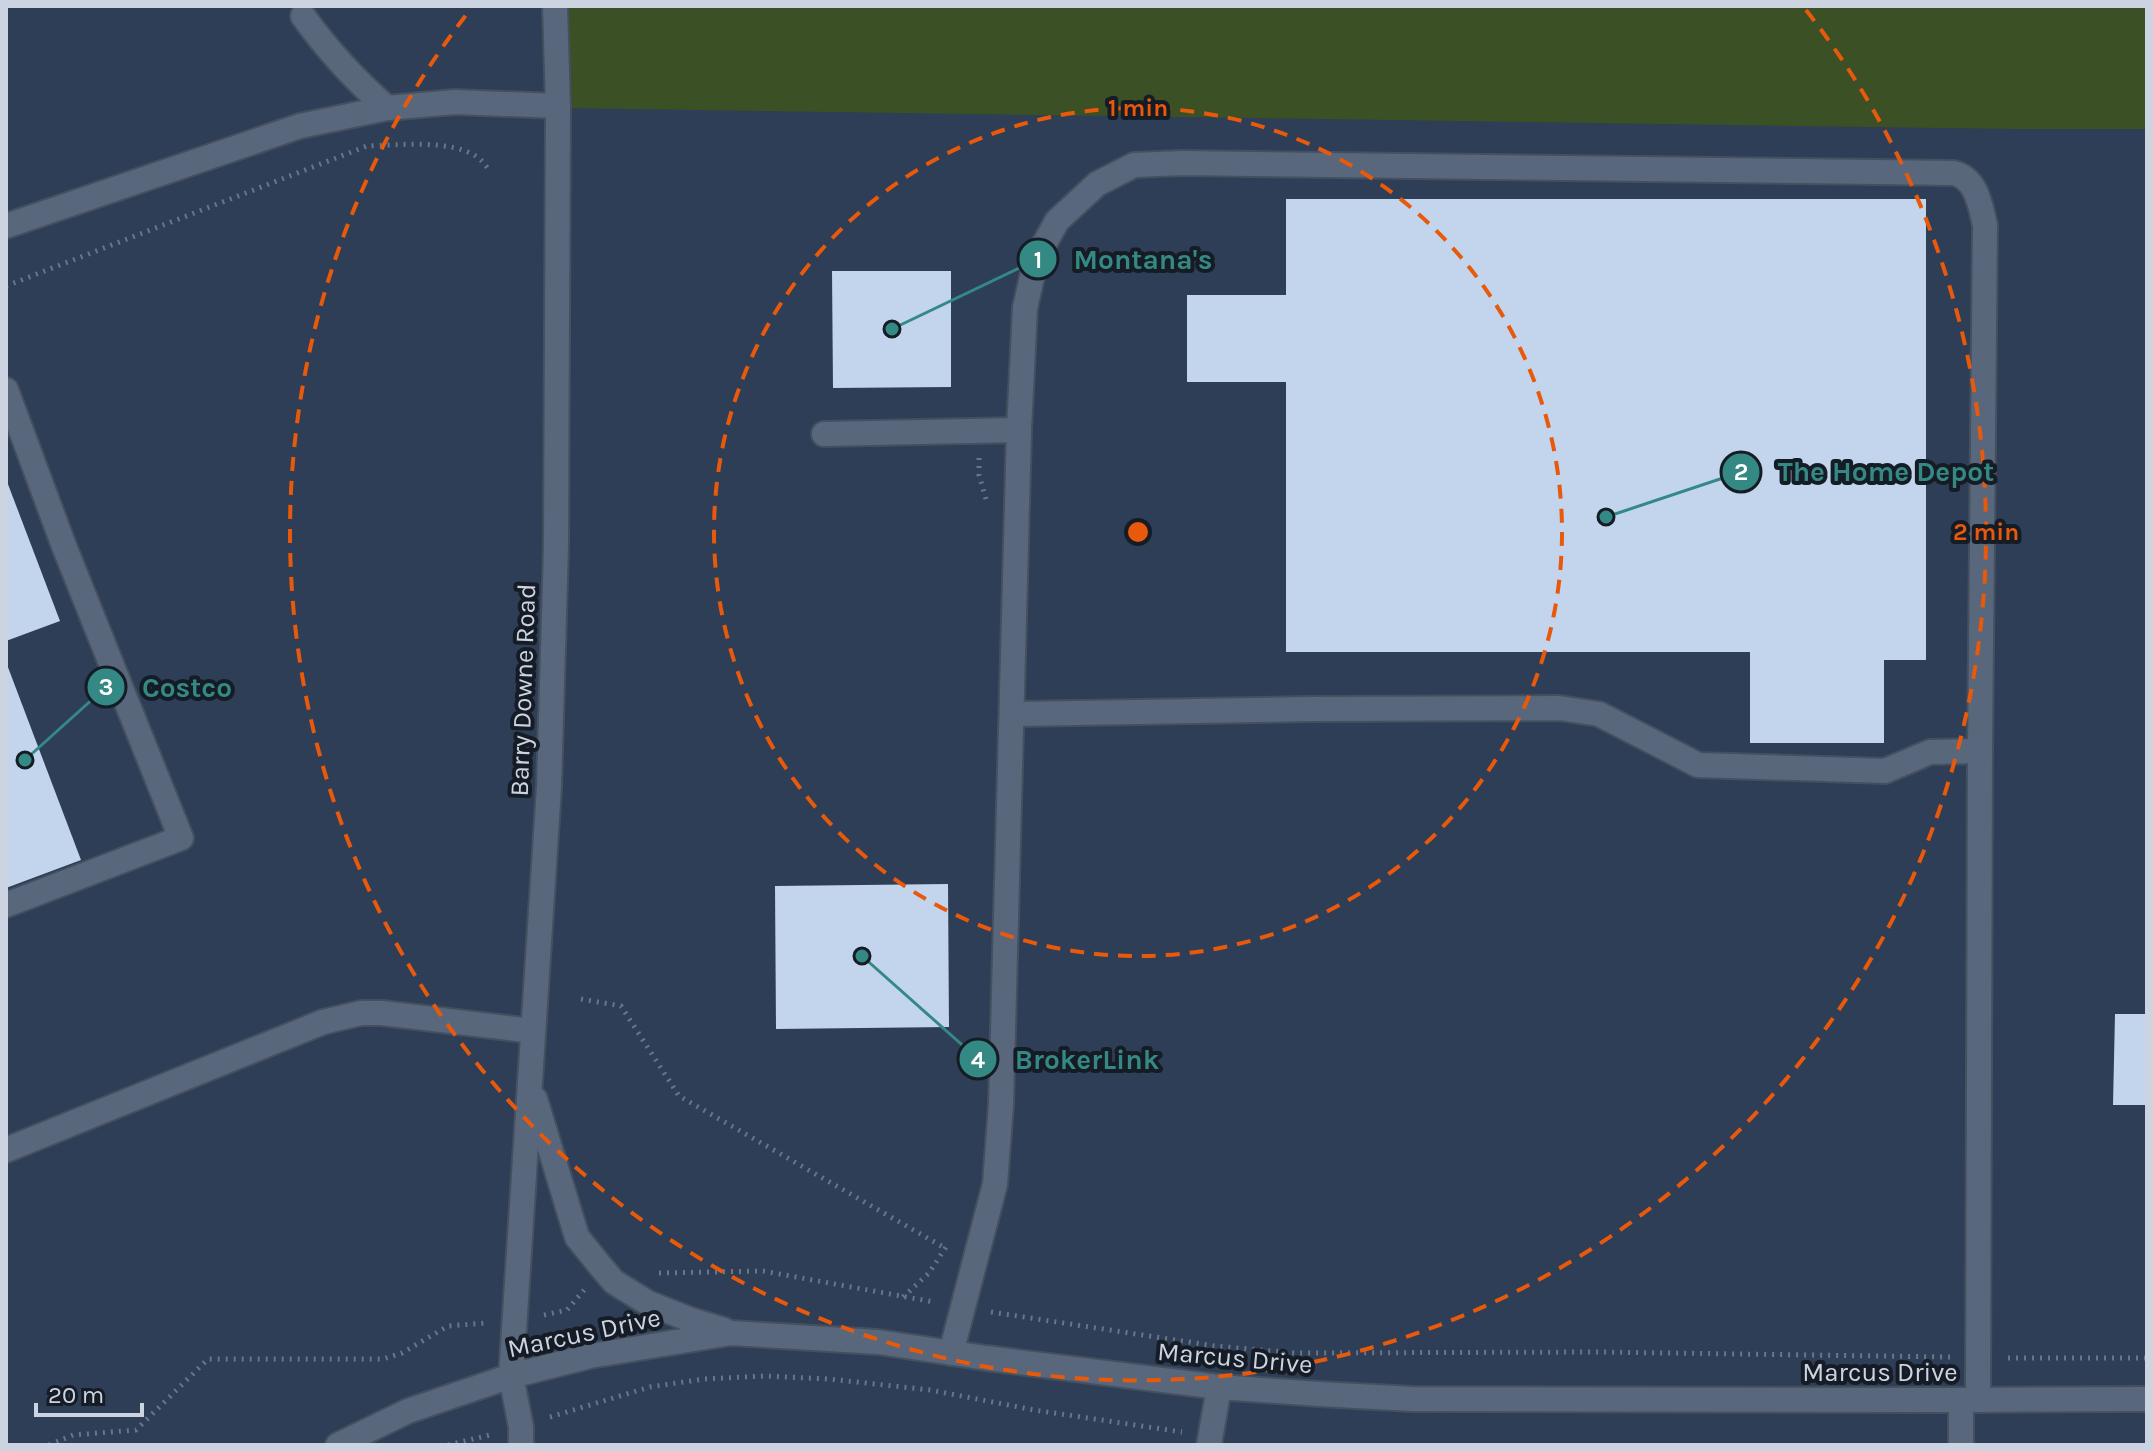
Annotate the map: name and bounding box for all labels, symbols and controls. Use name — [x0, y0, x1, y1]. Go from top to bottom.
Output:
text: 1 min — [1108, 94, 1168, 122]
callout: Montana's — [1018, 233, 1229, 285]
text: Montana's — [1074, 243, 1212, 276]
text: 1 — [1034, 246, 1042, 274]
callout: The Home Depot — [1721, 446, 2010, 498]
text: The Home Depot — [1778, 455, 1994, 488]
text: 2 — [1734, 458, 1748, 486]
centre of rings — [1124, 518, 1152, 546]
text: 2 min — [1953, 518, 2019, 546]
street label: Barry Downe Road — [504, 583, 542, 797]
callout: Costco — [86, 661, 248, 713]
text: Costco — [142, 671, 232, 704]
text: 3 — [99, 673, 113, 701]
callout: BrokerLink — [958, 1033, 1175, 1085]
text: BrokerLink — [1015, 1043, 1160, 1076]
text: 4 — [971, 1046, 985, 1074]
street label: Marcus Drive — [505, 1302, 663, 1364]
street label: Marcus Drive — [1156, 1336, 1314, 1380]
street label: Marcus Drive — [1802, 1357, 1958, 1388]
scale bar — [36, 1367, 142, 1417]
text: 20 m — [48, 1381, 104, 1409]

